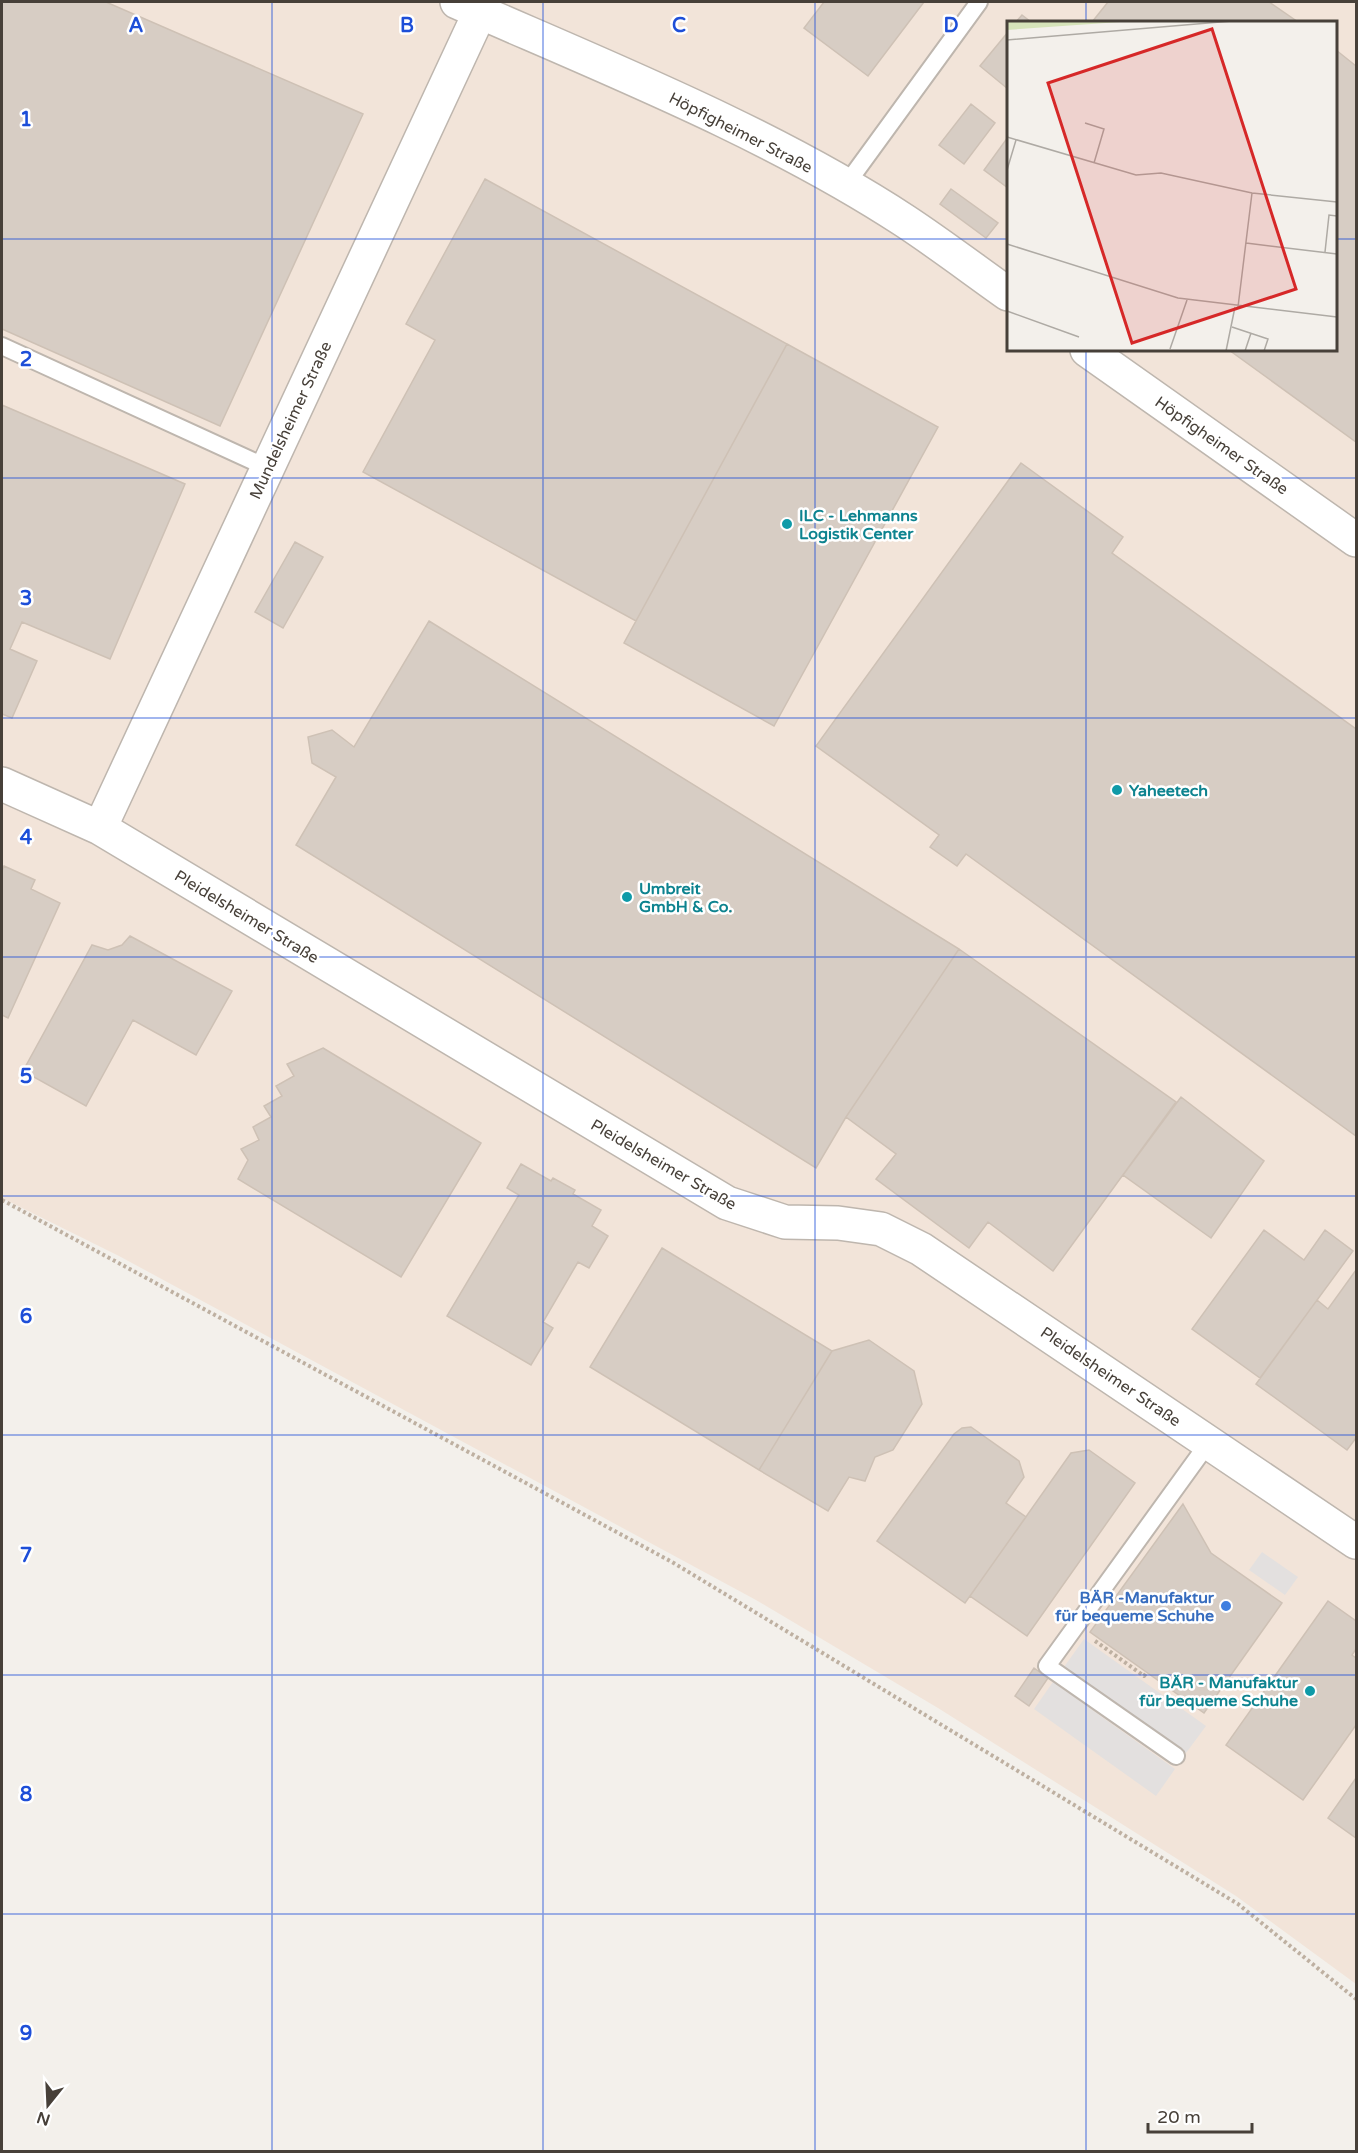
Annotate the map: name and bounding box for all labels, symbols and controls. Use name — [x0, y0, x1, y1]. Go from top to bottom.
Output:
text: A — [129, 14, 144, 38]
text: B — [400, 14, 414, 38]
text: C — [672, 14, 686, 38]
text: D — [943, 14, 959, 38]
inset map — [1007, 21, 1337, 351]
street label: Höpfigheimer Straße — [666, 88, 816, 178]
text: 1 — [20, 108, 32, 132]
street label: Mundelsheimer Straße — [246, 338, 336, 503]
text: 2 — [20, 348, 32, 372]
street label: Höpfigheimer Straße — [1151, 392, 1292, 499]
place label: ILC - Lehmanns Logistik Center — [799, 506, 918, 544]
marker: ILC - Lehmanns Logistik Center — [780, 517, 794, 531]
text: 3 — [20, 587, 32, 611]
place label: Yaheetech — [1129, 781, 1208, 801]
marker: Yaheetech — [1110, 783, 1124, 797]
text: 4 — [20, 826, 33, 850]
street label: Pleidelsheimer Straße — [171, 866, 322, 968]
place label: Umbreit GmbH & Co. — [639, 879, 732, 917]
marker: Umbreit GmbH & Co. — [620, 890, 634, 904]
text: 5 — [20, 1065, 32, 1089]
street label: Pleidelsheimer Straße — [587, 1115, 740, 1215]
text: 6 — [20, 1305, 32, 1329]
street label: Pleidelsheimer Straße — [1037, 1322, 1184, 1431]
text: 7 — [20, 1544, 32, 1568]
place label: BÄR -Manufaktur für bequeme Schuhe — [1054, 1588, 1215, 1626]
marker: BÄR -Manufaktur für bequeme Schuhe — [1219, 1599, 1233, 1613]
place label: BÄR - Manufaktur für bequeme Schuhe — [1138, 1673, 1299, 1711]
marker: BÄR - Manufaktur für bequeme Schuhe — [1303, 1684, 1317, 1698]
text: 8 — [20, 1783, 32, 1807]
text: 9 — [20, 2022, 32, 2046]
north arrow — [18, 2075, 78, 2135]
scale bar — [1148, 2096, 1252, 2134]
text: 20 m — [1157, 2106, 1201, 2128]
text: N — [34, 2107, 53, 2130]

